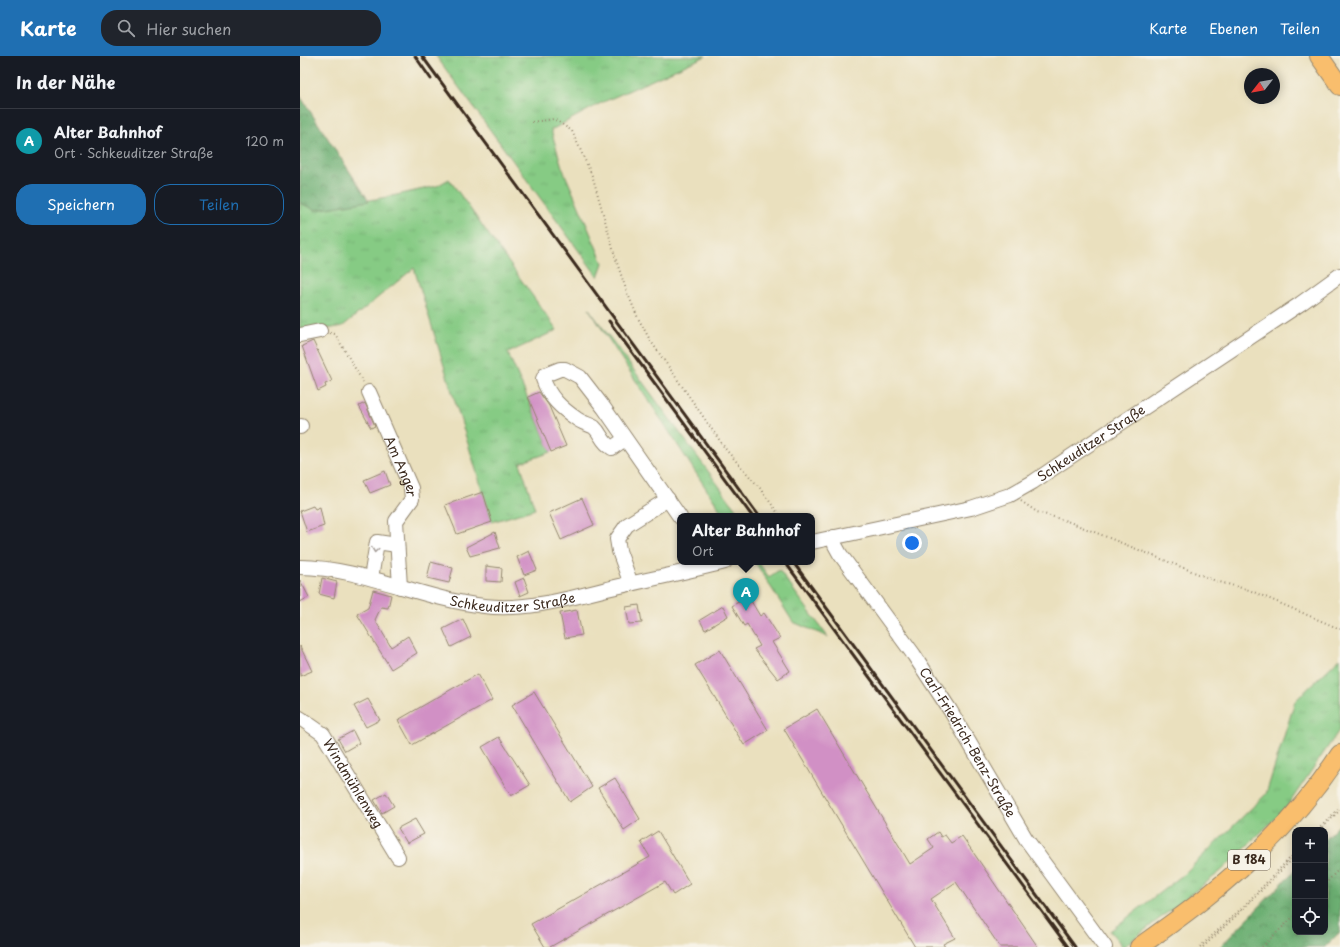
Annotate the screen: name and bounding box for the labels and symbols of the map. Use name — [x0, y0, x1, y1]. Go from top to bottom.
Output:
north arrow — [1244, 68, 1280, 104]
street label: Schkeuditzer Straße — [1033, 400, 1149, 486]
street label: Am Anger — [380, 433, 422, 498]
your location — [902, 533, 922, 553]
one-way arrow — [371, 547, 380, 553]
pin: A — [733, 578, 759, 611]
street label: Schkeuditzer Straße — [448, 587, 577, 616]
street label: Carl-Friedrich-Benz-Straße — [915, 663, 1021, 820]
street label: Windmühlenweg — [319, 735, 388, 832]
road number: B 184 — [1228, 850, 1270, 870]

